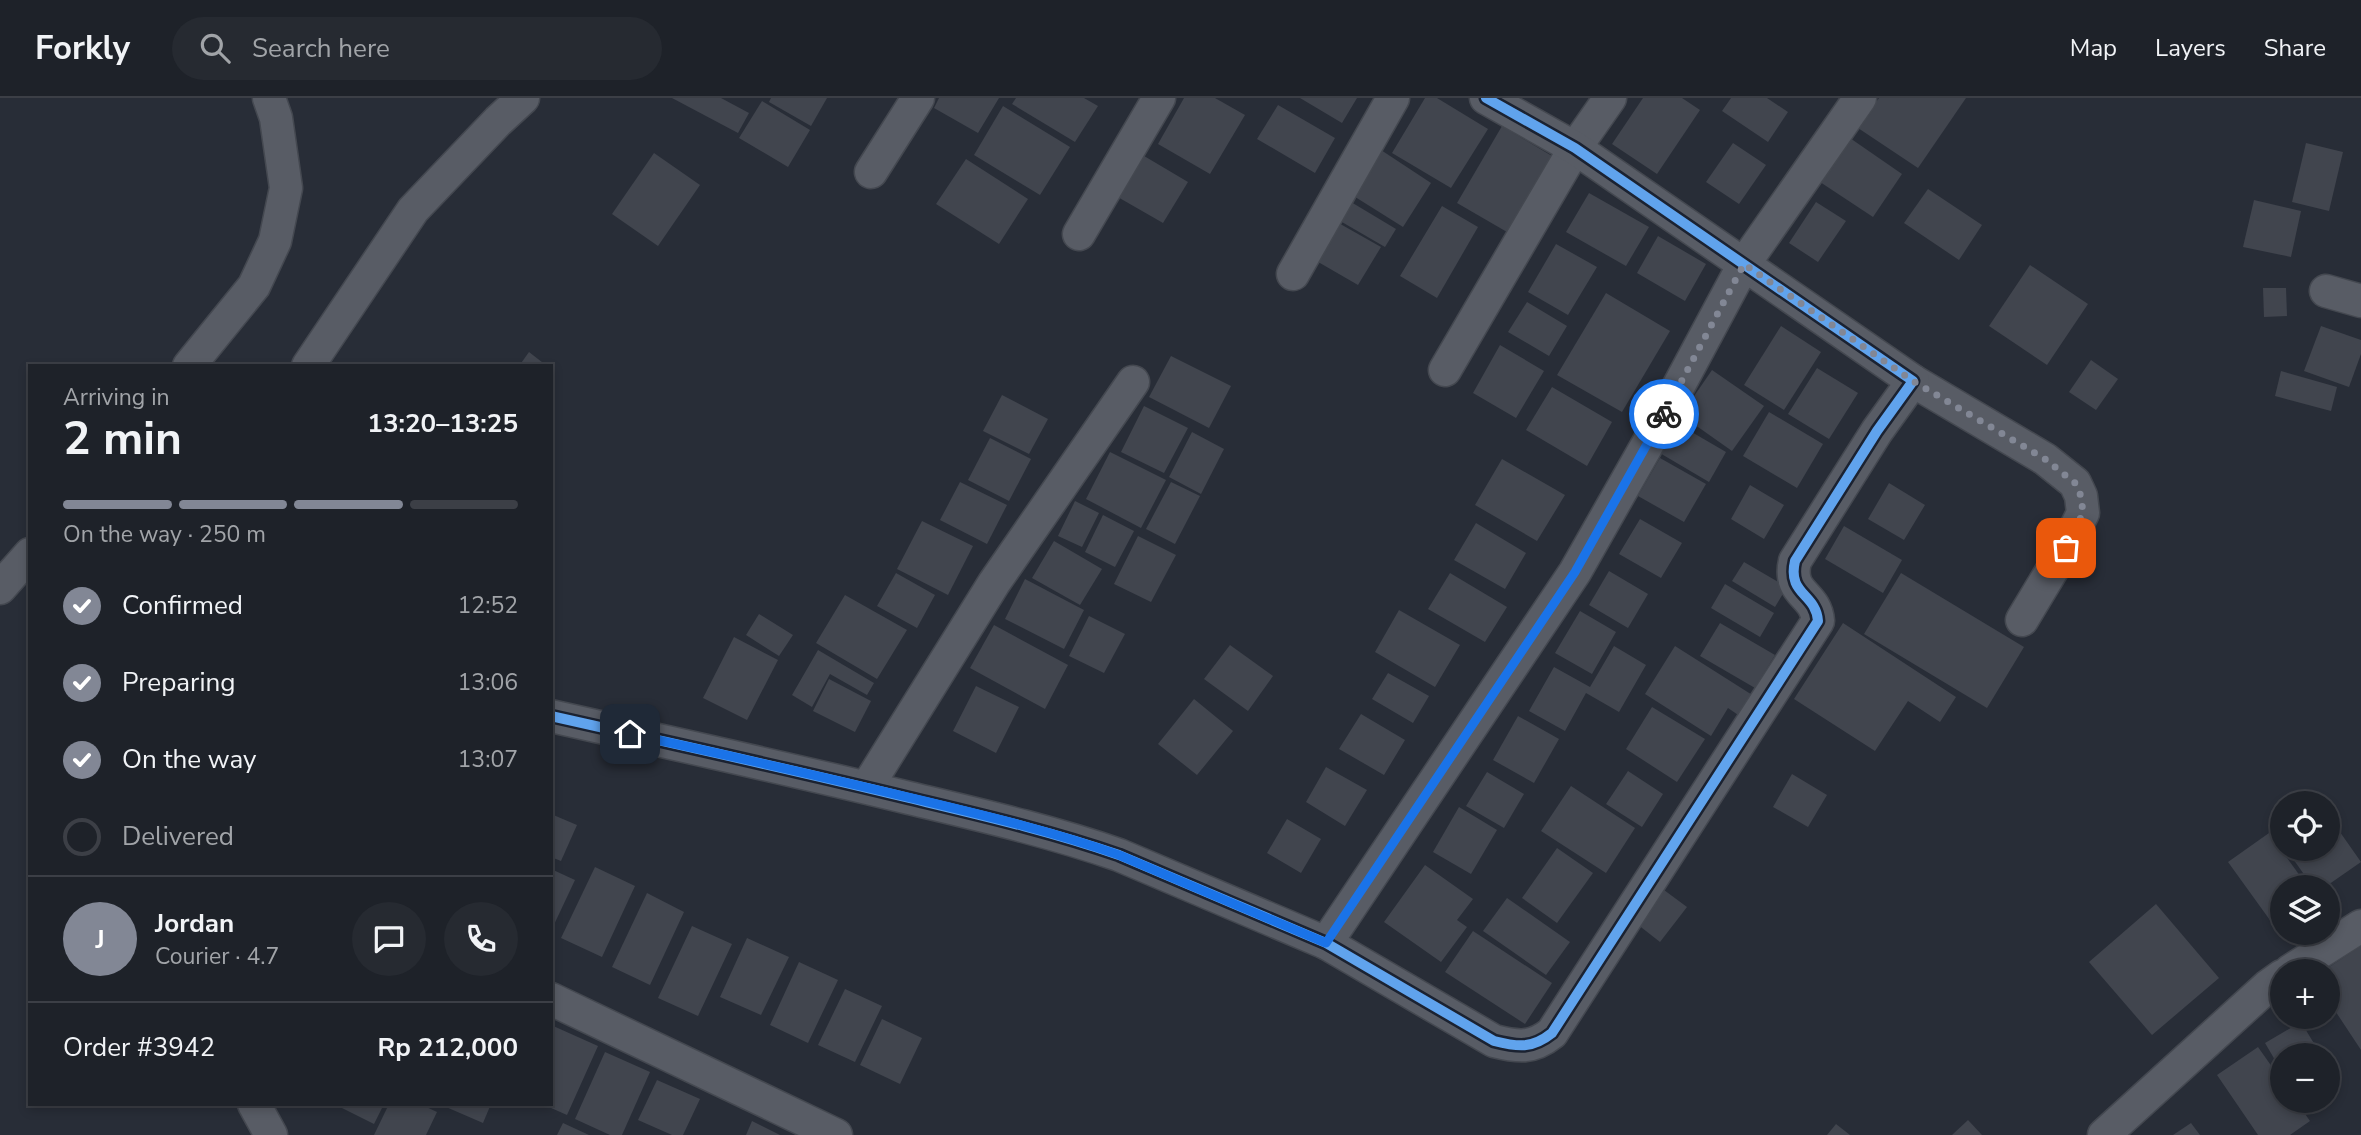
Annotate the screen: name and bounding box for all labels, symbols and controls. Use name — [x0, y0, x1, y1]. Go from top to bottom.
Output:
search box — [172, 17, 662, 80]
text: Forkly — [35, 26, 130, 71]
icon: search — [196, 29, 234, 67]
text: Search here — [252, 31, 390, 66]
text: Map — [2070, 32, 2117, 64]
text: Layers — [2155, 32, 2226, 64]
text: Share — [2264, 32, 2326, 64]
courier — [1629, 379, 1699, 449]
text: Arriving in — [63, 382, 170, 413]
icon: bike — [1645, 395, 1683, 433]
text: 13:20–13:25 — [367, 406, 518, 441]
text: 2 min — [63, 407, 182, 470]
pin — [2036, 518, 2096, 578]
text: On the way · 250 m — [63, 519, 266, 550]
icon: bag — [2047, 529, 2085, 567]
icon: check — [63, 587, 101, 625]
text: Confirmed — [122, 588, 243, 623]
text: 12:52 — [458, 590, 518, 621]
icon: check — [63, 664, 101, 702]
text: Preparing — [122, 665, 235, 700]
text: 13:06 — [458, 667, 518, 698]
pin — [600, 704, 660, 764]
icon: home — [611, 715, 649, 753]
icon: check — [63, 741, 101, 779]
text: On the way — [122, 742, 256, 777]
text: 13:07 — [458, 744, 518, 775]
map controls — [2270, 791, 2340, 1113]
button: locate — [2270, 791, 2340, 861]
text: Delivered — [122, 819, 234, 854]
button: layers — [2270, 875, 2340, 945]
button: chat — [352, 902, 426, 976]
button: phone — [444, 902, 518, 976]
text: Jordan — [155, 906, 234, 941]
text: J — [95, 922, 105, 957]
text: Courier · 4.7 — [155, 941, 279, 972]
button: + — [2270, 959, 2340, 1029]
text: Order #3942 — [63, 1030, 215, 1065]
text: Rp 212,000 — [377, 1030, 518, 1065]
button: − — [2270, 1043, 2340, 1113]

